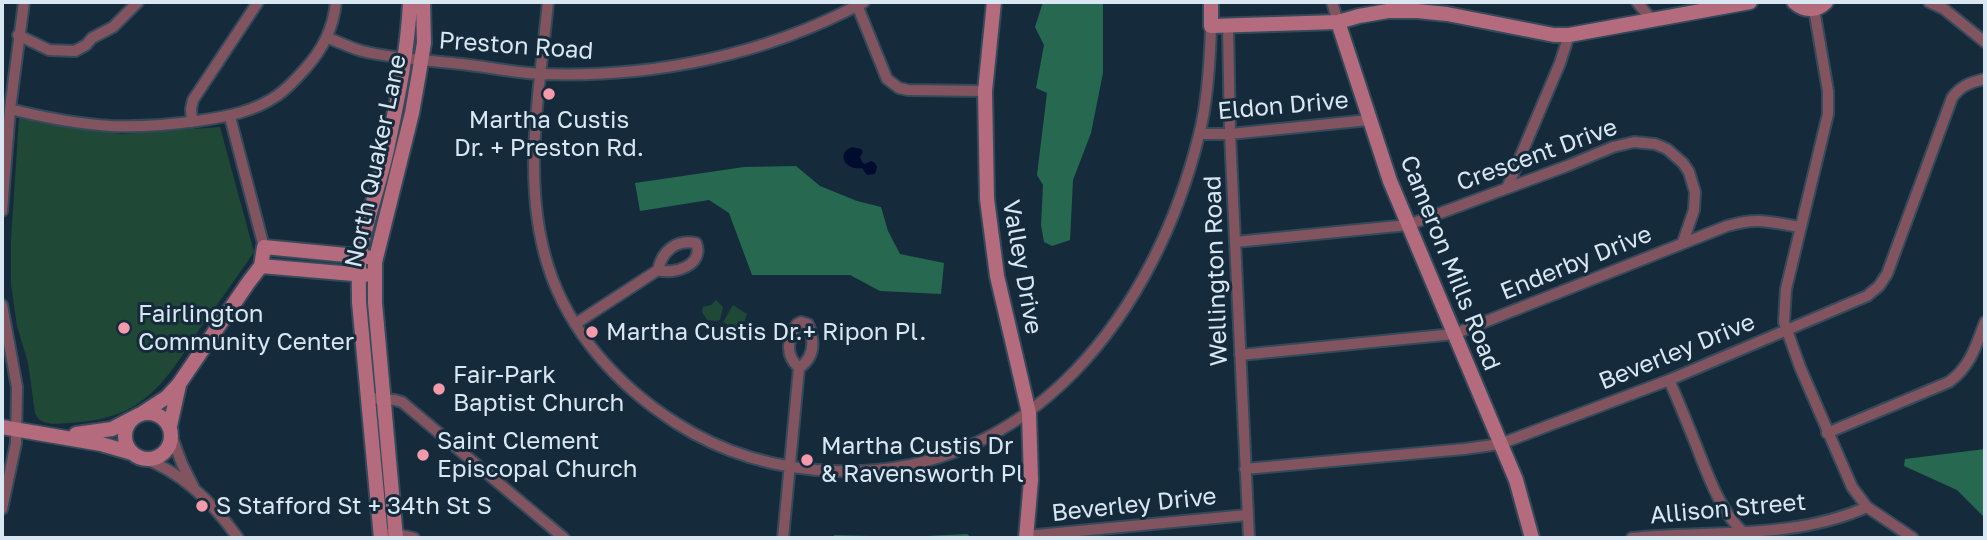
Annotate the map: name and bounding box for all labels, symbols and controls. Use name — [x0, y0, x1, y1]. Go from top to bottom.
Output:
street label: Preston Road — [438, 26, 594, 66]
street label: North Quaker Lane — [339, 52, 413, 270]
marker: Martha Custis Dr. + Preston Rd. — [541, 86, 557, 102]
street label: Eldon Drive — [1216, 86, 1350, 126]
place label: Martha Custis Dr. + Preston Rd. — [454, 106, 644, 162]
street label: Crescent Drive — [1453, 113, 1621, 197]
street label: Cameron Mills Road — [1394, 151, 1506, 375]
street label: Wellington Road — [1198, 175, 1234, 367]
street label: Valley Drive — [996, 198, 1048, 336]
street label: Enderby Drive — [1496, 220, 1656, 306]
place label: Fairlington Community Center — [138, 300, 354, 356]
street label: Beverley Drive — [1595, 308, 1759, 396]
place label: Martha Custis Dr.+ Ripon Pl. — [606, 318, 926, 346]
marker: Fairlington Community Center — [116, 320, 132, 336]
marker: Martha Custis Dr.+ Ripon Pl. — [584, 324, 600, 340]
place label: Fair-Park Baptist Church — [453, 361, 624, 417]
marker: Fair-Park Baptist Church — [431, 381, 447, 397]
place label: Saint Clement Episcopal Church — [437, 427, 638, 483]
place label: Martha Custis Dr & Ravensworth Pl — [821, 432, 1024, 488]
marker: Saint Clement Episcopal Church — [415, 447, 431, 463]
marker: Martha Custis Dr & Ravensworth Pl — [799, 452, 815, 468]
street label: Beverley Drive — [1050, 482, 1218, 528]
street label: Allison Street — [1649, 488, 1807, 530]
place label: S Stafford St + 34th St S — [216, 492, 492, 520]
marker: S Stafford St + 34th St S — [194, 498, 210, 514]

